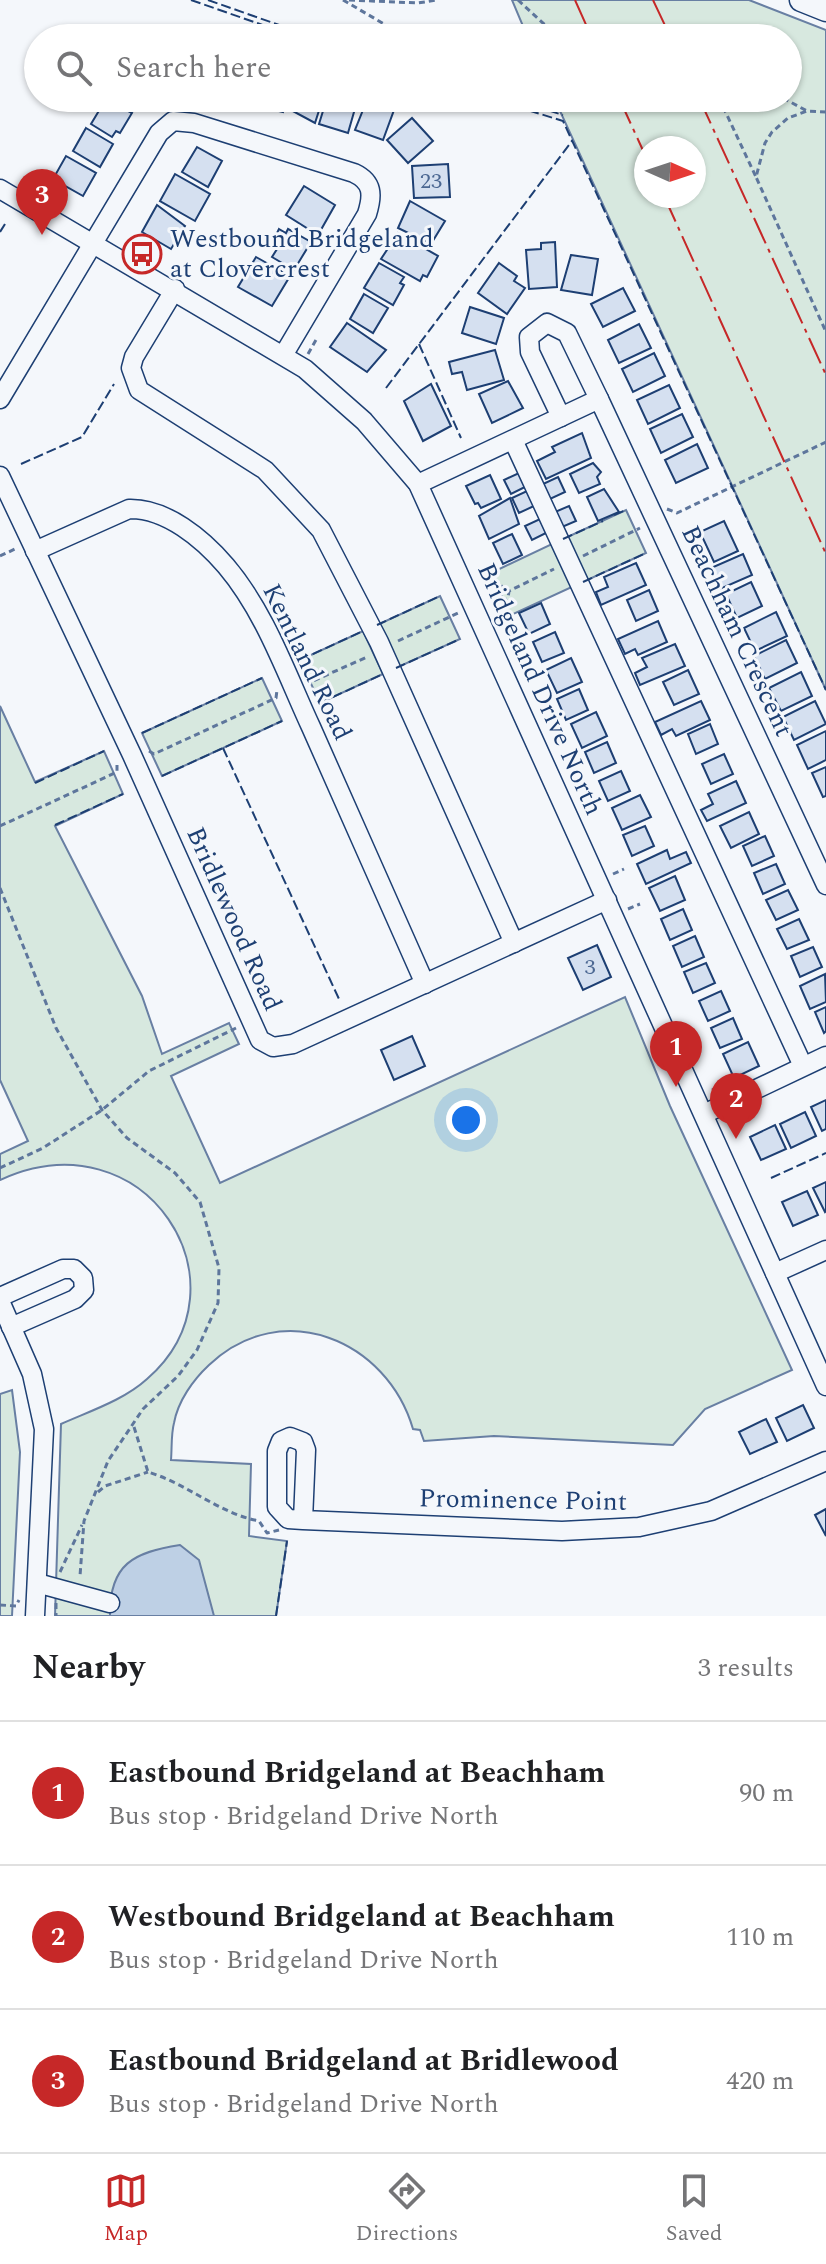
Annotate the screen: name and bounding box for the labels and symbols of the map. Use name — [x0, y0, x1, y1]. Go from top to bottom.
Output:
north arrow — [634, 136, 706, 208]
house number: 23 — [420, 165, 442, 198]
pin: 3 — [16, 169, 68, 235]
place label: Westbound Bridgeland at Clovercrest — [170, 219, 434, 289]
bus stop icon: Westbound Bridgeland at Clovercrest — [121, 233, 163, 275]
street label: Beachham Crescent — [670, 519, 804, 743]
street label: Bridgeland Drive North — [466, 556, 614, 822]
street label: Kentland Road — [252, 577, 362, 747]
street label: Bridlewood Road — [175, 820, 293, 1018]
house number: 3 — [584, 951, 596, 984]
pin: 1 — [650, 1021, 702, 1087]
pin: 2 — [710, 1073, 762, 1139]
your location — [446, 1100, 486, 1140]
street label: Prominence Point — [419, 1478, 627, 1522]

